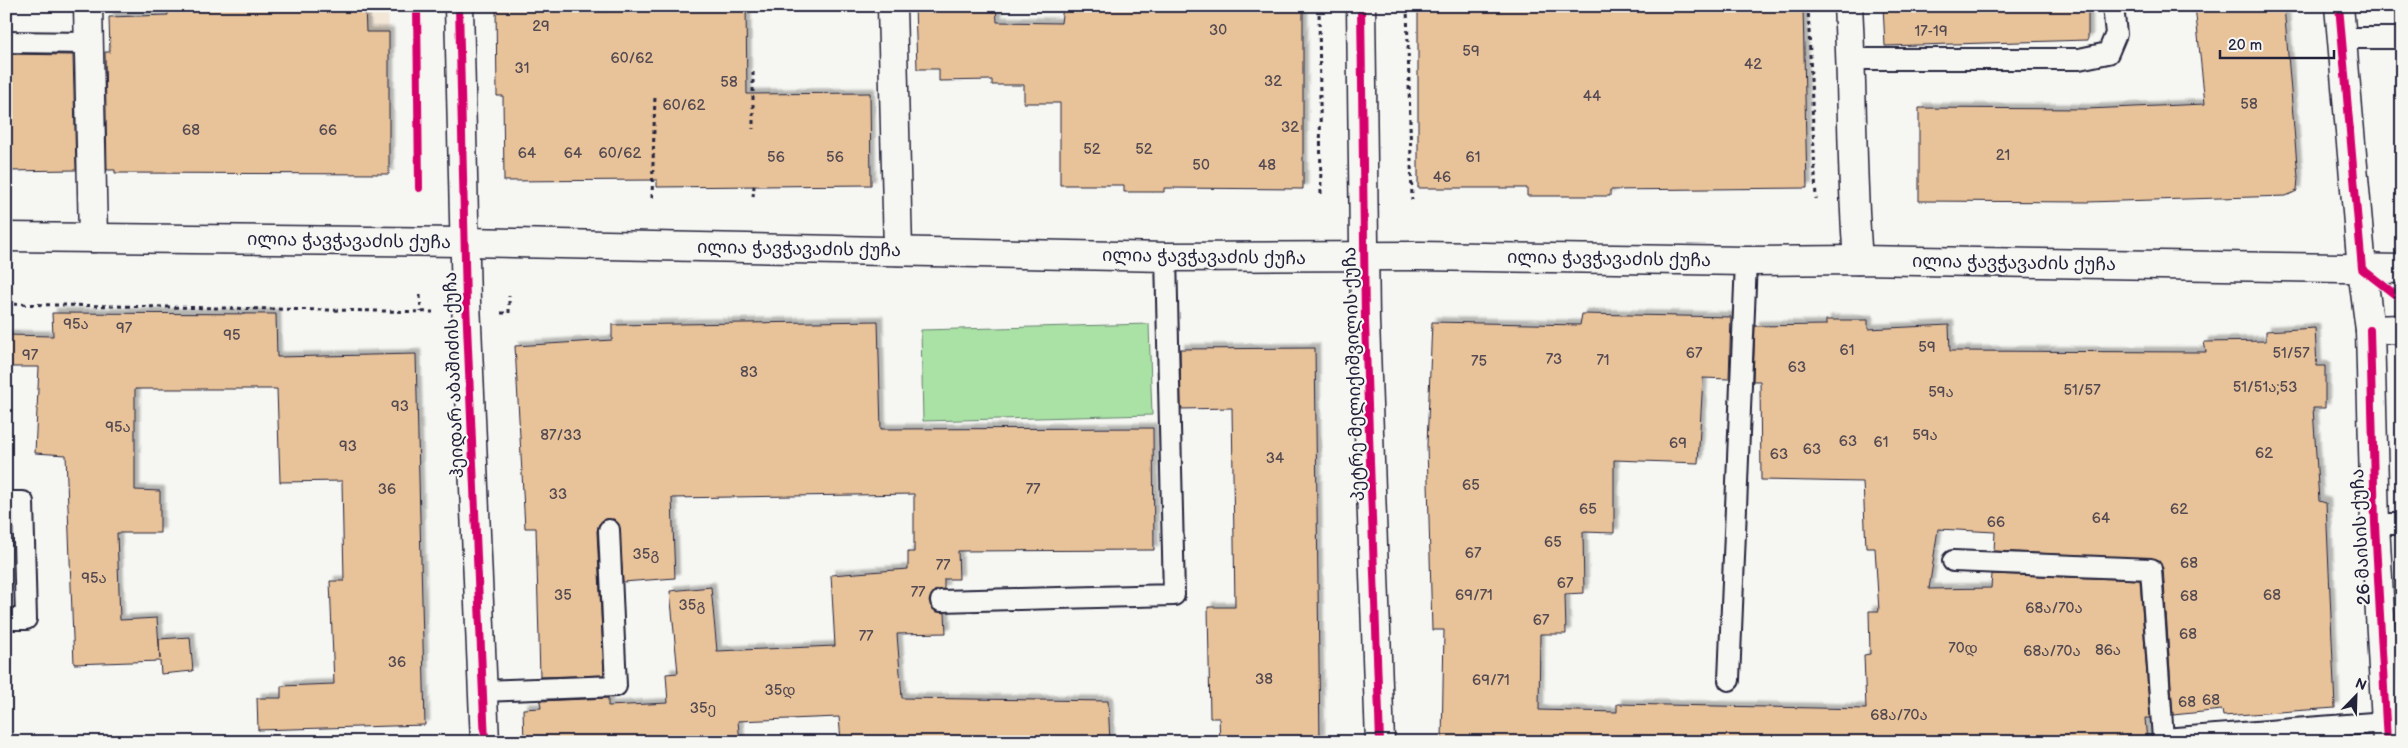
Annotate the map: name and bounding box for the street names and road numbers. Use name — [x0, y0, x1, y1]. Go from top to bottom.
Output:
street label: ილია ჭავჭავაძის ქუჩა — [247, 229, 451, 253]
street label: ილია ჭავჭავაძის ქუჩა — [697, 237, 901, 261]
street label: ილია ჭავჭავაძის ქუჩა — [1102, 245, 1306, 269]
street label: პეტრე მელიქიშვილის ქუჩა — [1339, 246, 1369, 502]
street label: ილია ჭავჭავაძის ქუჩა — [1507, 247, 1711, 271]
street label: ილია ჭავჭავაძის ქუჩა — [1912, 251, 2116, 275]
street label: ჰეიდარ აბაშიძის ქუჩა — [440, 271, 468, 479]
street label: 26 მაისის ქუჩა — [2347, 468, 2375, 606]

